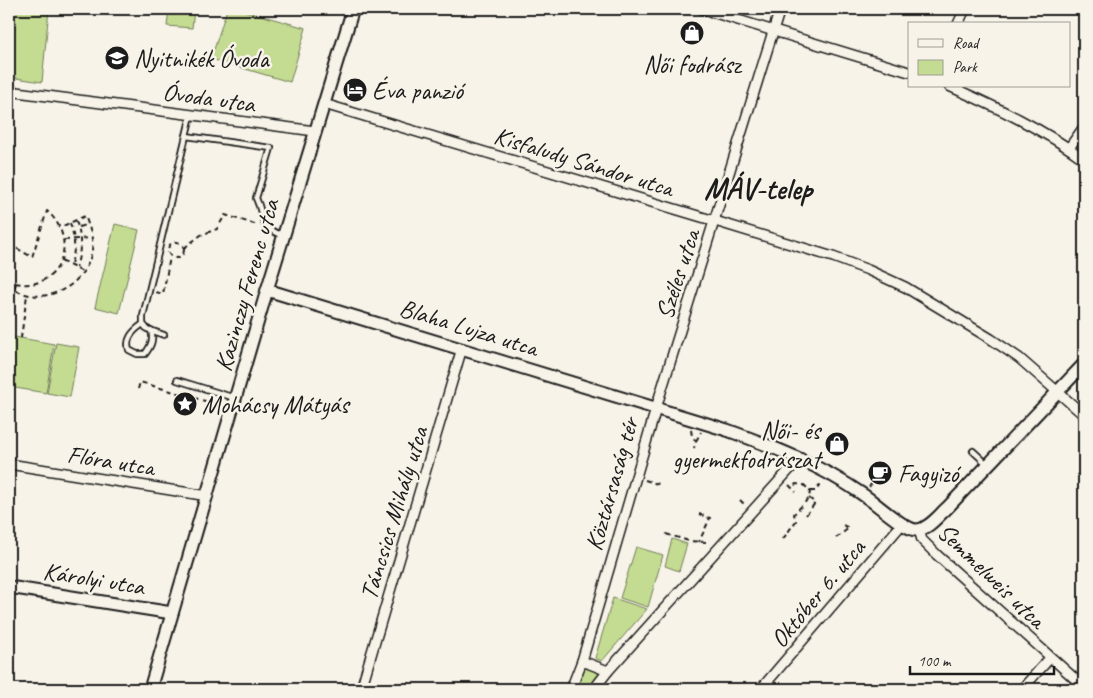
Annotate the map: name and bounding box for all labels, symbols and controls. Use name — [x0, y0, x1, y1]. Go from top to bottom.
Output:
shop icon: Női fodrász — [679, 20, 705, 46]
legend — [908, 22, 1070, 88]
text: Road — [953, 34, 980, 53]
place label: Nyitnikék Óvoda — [134, 43, 270, 75]
school or university icon: Nyitnikék Óvoda — [104, 45, 130, 71]
place label: Női fodrász — [644, 49, 743, 81]
text: Park — [953, 58, 978, 77]
place label: Éva panzió — [372, 75, 466, 107]
street label: Óvoda utca — [161, 76, 259, 121]
hotel icon: Éva panzió — [342, 77, 368, 103]
street label: Kisfaludy Sándor utca — [490, 120, 680, 205]
district label: MÁV-telep — [704, 170, 815, 208]
street label: Kazinczy Ferenc utca — [207, 194, 287, 375]
street label: Széles utca — [648, 223, 708, 323]
street label: Blaha Lujza utca — [396, 292, 544, 365]
place label: Mohácsy Mátyás — [202, 389, 351, 421]
place icon: Mohácsy Mátyás — [172, 391, 198, 417]
street label: Köztársaság tér — [578, 411, 647, 554]
place label: Női- és gyermekfodrászat — [673, 415, 824, 476]
street label: Táncsics Mihály utca — [352, 421, 436, 604]
shop icon: Női- és gyermekfodrászat — [824, 431, 850, 457]
street label: Flóra utca — [65, 438, 159, 484]
place label: Fagyizó — [898, 458, 961, 490]
cafe icon: Fagyizó — [867, 460, 893, 486]
street label: Semmelweis utca — [930, 516, 1054, 637]
street label: Október 6. utca — [763, 531, 874, 654]
street label: Károlyi utca — [41, 555, 149, 603]
scale bar — [910, 643, 1054, 675]
text: 100 m — [918, 652, 952, 671]

